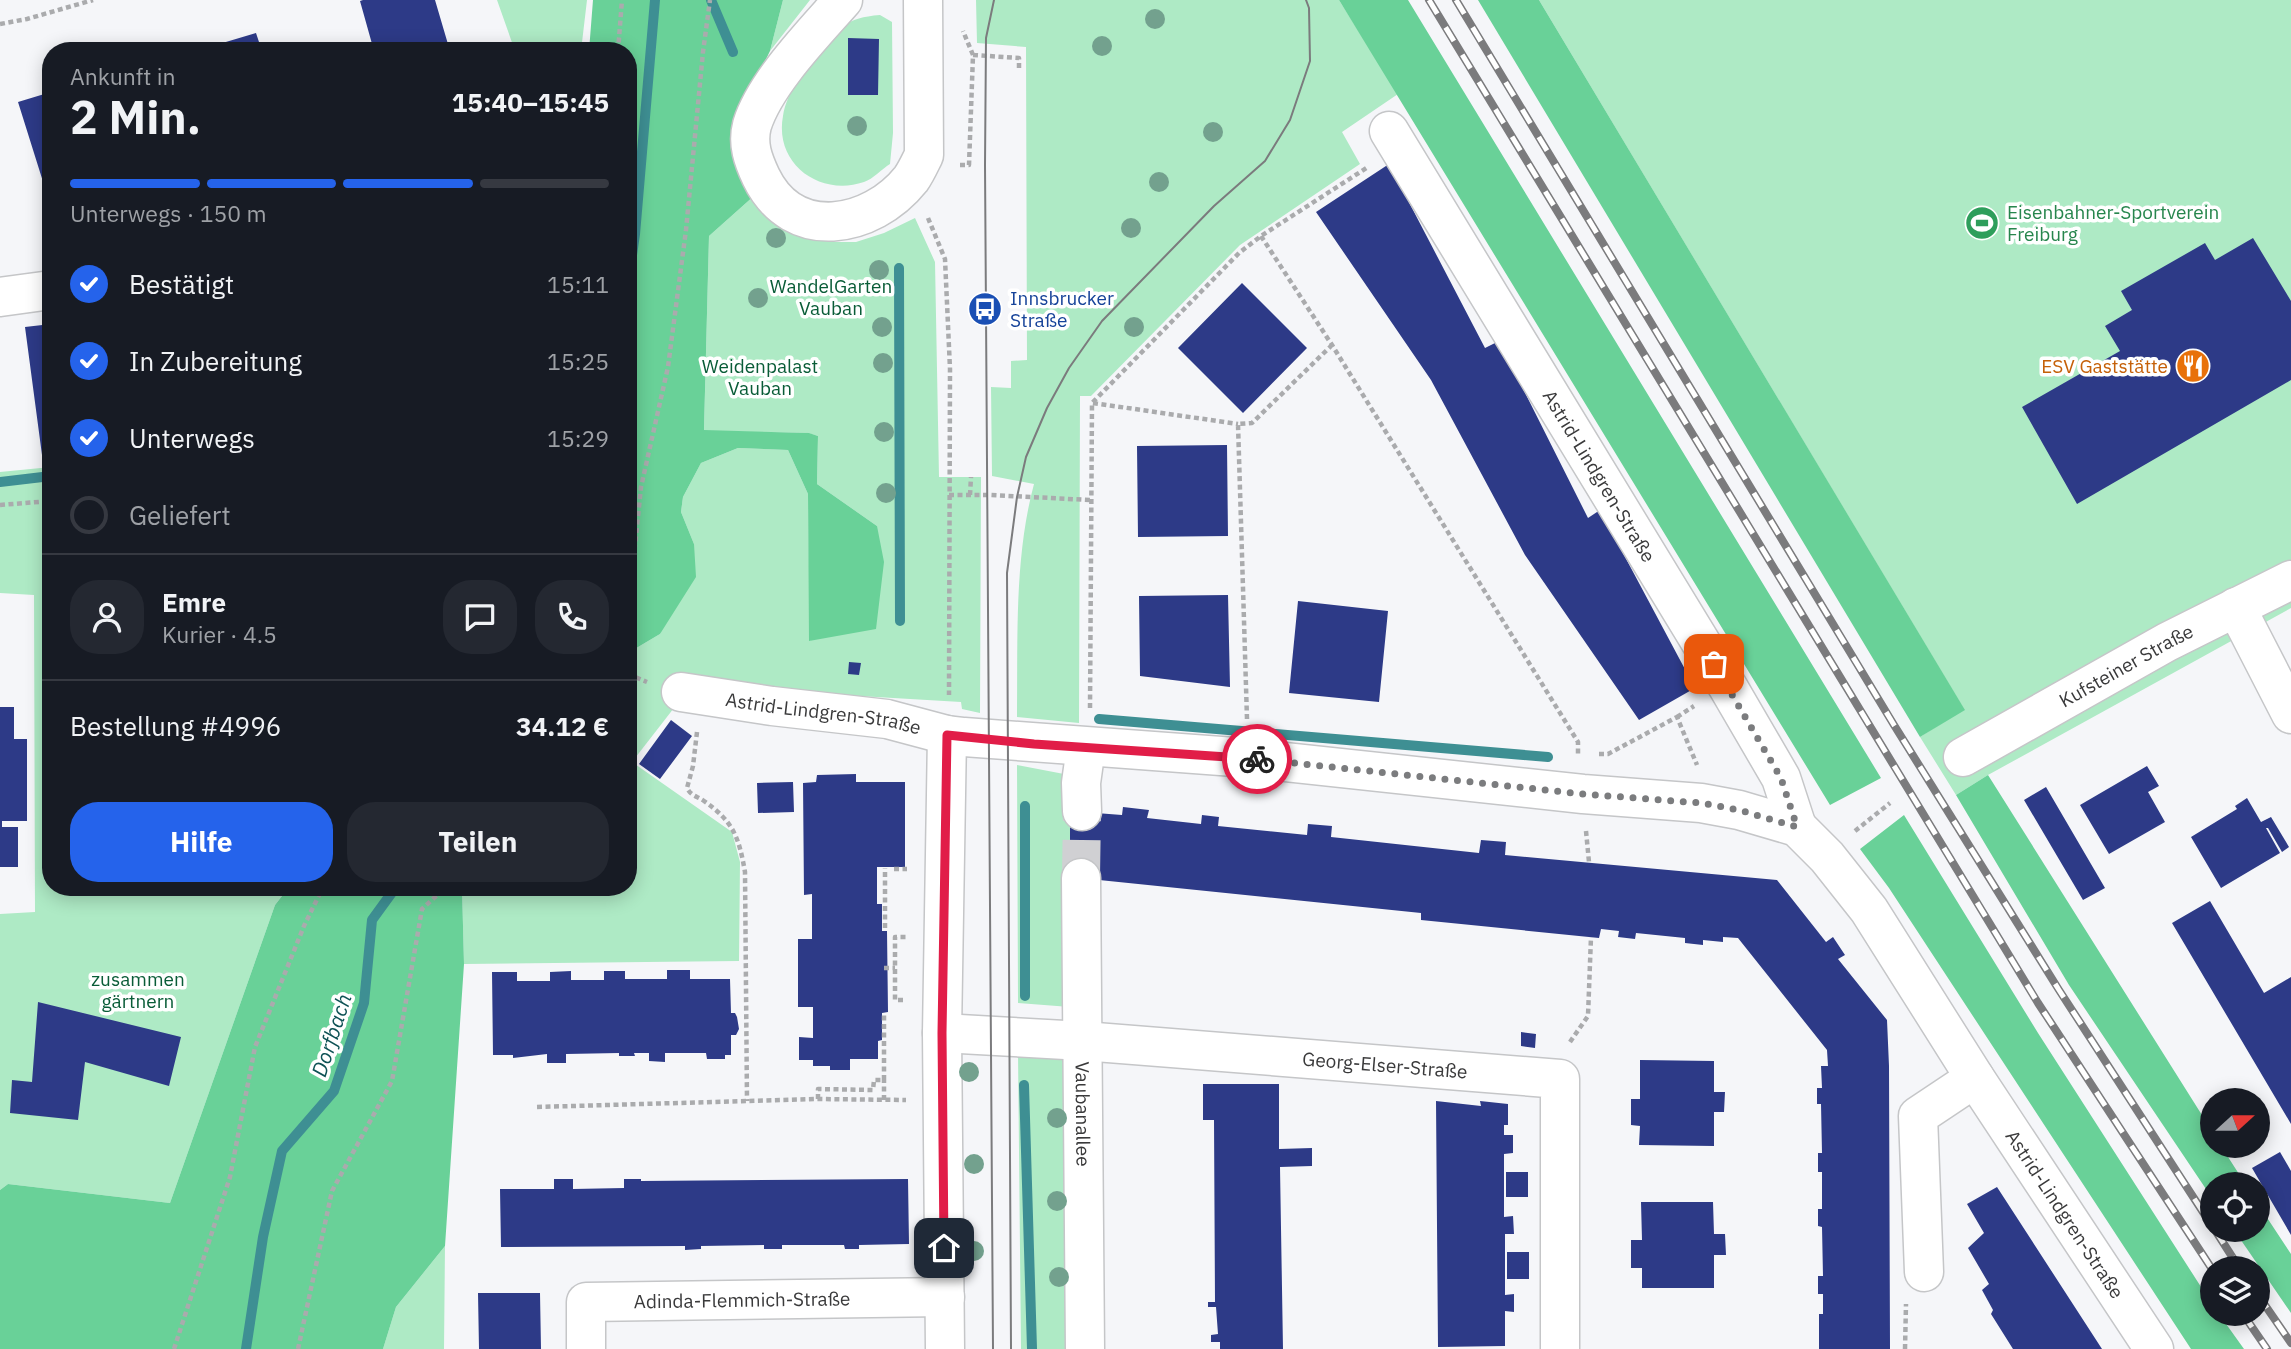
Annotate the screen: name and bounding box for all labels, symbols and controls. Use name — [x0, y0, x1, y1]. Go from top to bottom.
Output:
text: Ankunft in — [70, 61, 176, 91]
text: 15:40–15:45 — [452, 85, 609, 119]
text: 2 Min. — [70, 87, 201, 147]
text: Unterwegs · 150 m — [70, 198, 267, 228]
place label: Eisenbahner-Sportverein Freiburg — [2007, 200, 2219, 246]
sports icon: Eisenbahner-Sportverein Freiburg — [1963, 204, 2001, 242]
icon: check — [70, 265, 108, 303]
text: Bestätigt — [129, 267, 234, 301]
text: 15:11 — [547, 269, 609, 299]
park label: WandelGarten Vauban — [770, 274, 892, 320]
place label: Innsbrucker Straße — [1010, 286, 1114, 332]
bus stop icon: Innsbrucker Straße — [966, 290, 1004, 328]
icon: check — [70, 342, 108, 380]
text: In Zubereitung — [129, 344, 302, 378]
text: 15:25 — [547, 346, 609, 376]
restaurant icon: ESV Gaststätte — [2174, 347, 2212, 385]
park label: Weidenpalast Vauban — [702, 354, 818, 400]
place label: ESV Gaststätte — [2041, 354, 2168, 378]
street label: Astrid-Lindgren-Straße — [1538, 385, 1661, 566]
icon: check — [70, 419, 108, 457]
text: Unterwegs — [129, 421, 255, 455]
text: 15:29 — [547, 423, 609, 453]
text: Geliefert — [129, 498, 231, 532]
button: person — [70, 580, 144, 654]
button: chat — [443, 580, 517, 654]
button: phone — [535, 580, 609, 654]
text: Emre — [162, 585, 226, 619]
text: Kurier · 4.5 — [162, 619, 277, 649]
street label: Kufsteiner Straße — [2055, 619, 2197, 712]
pin — [1684, 634, 1744, 694]
icon: bag — [1695, 645, 1733, 683]
street label: Astrid-Lindgren-Straße — [724, 687, 924, 740]
text: Bestellung #4996 — [70, 709, 281, 743]
text: 34.12 € — [516, 709, 609, 743]
courier — [1222, 724, 1292, 794]
icon: bike — [1238, 740, 1276, 778]
button: Hilfe — [70, 802, 333, 882]
button: Teilen — [347, 802, 609, 882]
park label: zusammen gärtnern — [91, 967, 185, 1013]
water label: Dorfbach — [304, 990, 358, 1080]
street label: Georg-Elser-Straße — [1301, 1047, 1468, 1084]
street label: Vaubanallee — [1071, 1061, 1095, 1167]
north arrow — [2200, 1088, 2270, 1158]
map controls — [2200, 1088, 2270, 1326]
street label: Astrid-Lindgren-Straße — [2001, 1125, 2129, 1303]
button: locate — [2200, 1172, 2270, 1242]
pin — [914, 1218, 974, 1278]
icon: home — [925, 1229, 963, 1267]
button: layers — [2200, 1256, 2270, 1326]
street label: Adinda-Flemmich-Straße — [634, 1286, 850, 1313]

